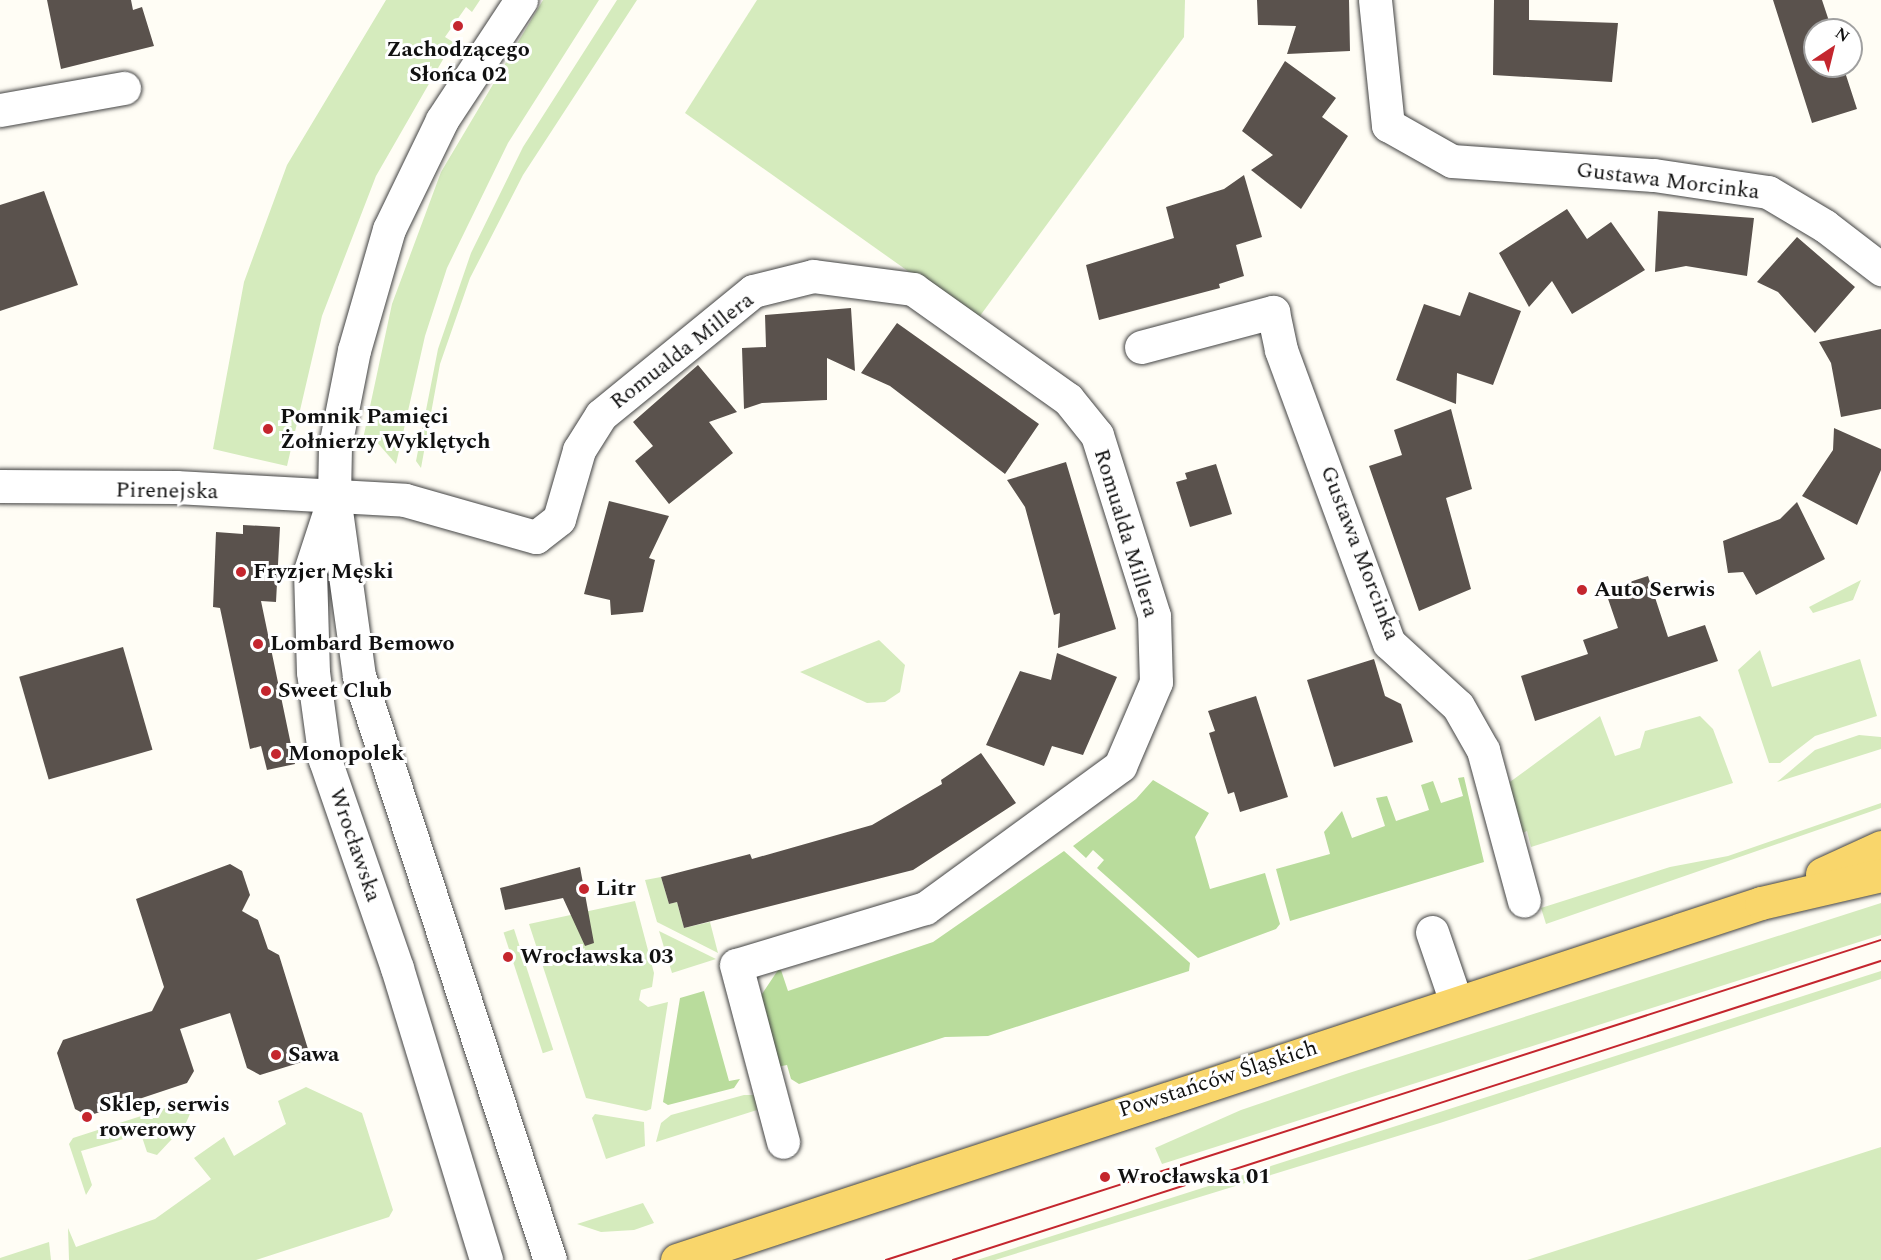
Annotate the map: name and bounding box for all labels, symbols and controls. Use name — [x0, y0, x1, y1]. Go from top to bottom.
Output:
north arrow — [1803, 18, 1863, 78]
marker: Zachodzącego Słońca 02 — [451, 19, 465, 33]
text: N — [1830, 21, 1854, 48]
place label: Zachodzącego Słońca 02 — [386, 36, 530, 88]
street label: Gustawa Morcinka — [1575, 157, 1761, 205]
street label: Romualda Millera — [605, 287, 759, 415]
place label: Pomnik Pamięci Żołnierzy Wyklętych — [280, 403, 490, 454]
marker: Pomnik Pamięci Żołnierzy Wyklętych — [261, 422, 275, 436]
street label: Romualda Millera — [1088, 446, 1164, 620]
street label: Gustawa Morcinka — [1315, 462, 1405, 644]
street label: Pirenejska — [115, 477, 219, 505]
place label: Fryzjer Męski — [253, 559, 394, 585]
marker: Fryzjer Męski — [234, 565, 248, 579]
place label: Auto Serwis — [1594, 577, 1715, 603]
marker: Auto Serwis — [1575, 583, 1589, 597]
place label: Lombard Bemowo — [270, 631, 454, 657]
marker: Lombard Bemowo — [251, 637, 265, 651]
place label: Sweet Club — [278, 678, 392, 704]
marker: Sweet Club — [259, 684, 273, 698]
place label: Monopolek — [288, 741, 404, 767]
marker: Monopolek — [269, 747, 283, 761]
street label: Wrocławska — [323, 785, 387, 905]
place label: Litr — [596, 876, 636, 902]
marker: Litr — [577, 882, 591, 896]
place label: Wrocławska 03 — [520, 944, 674, 970]
marker: Wrocławska 03 — [501, 950, 515, 964]
street label: Powstańców Śląskich — [1115, 1034, 1321, 1124]
place label: Sawa — [288, 1042, 339, 1068]
marker: Sawa — [269, 1048, 283, 1062]
place label: Sklep, serwis rowerowy — [99, 1091, 230, 1142]
marker: Sklep, serwis rowerowy — [80, 1110, 94, 1124]
place label: Wrocławska 01 — [1117, 1164, 1271, 1190]
marker: Wrocławska 01 — [1098, 1170, 1112, 1184]

